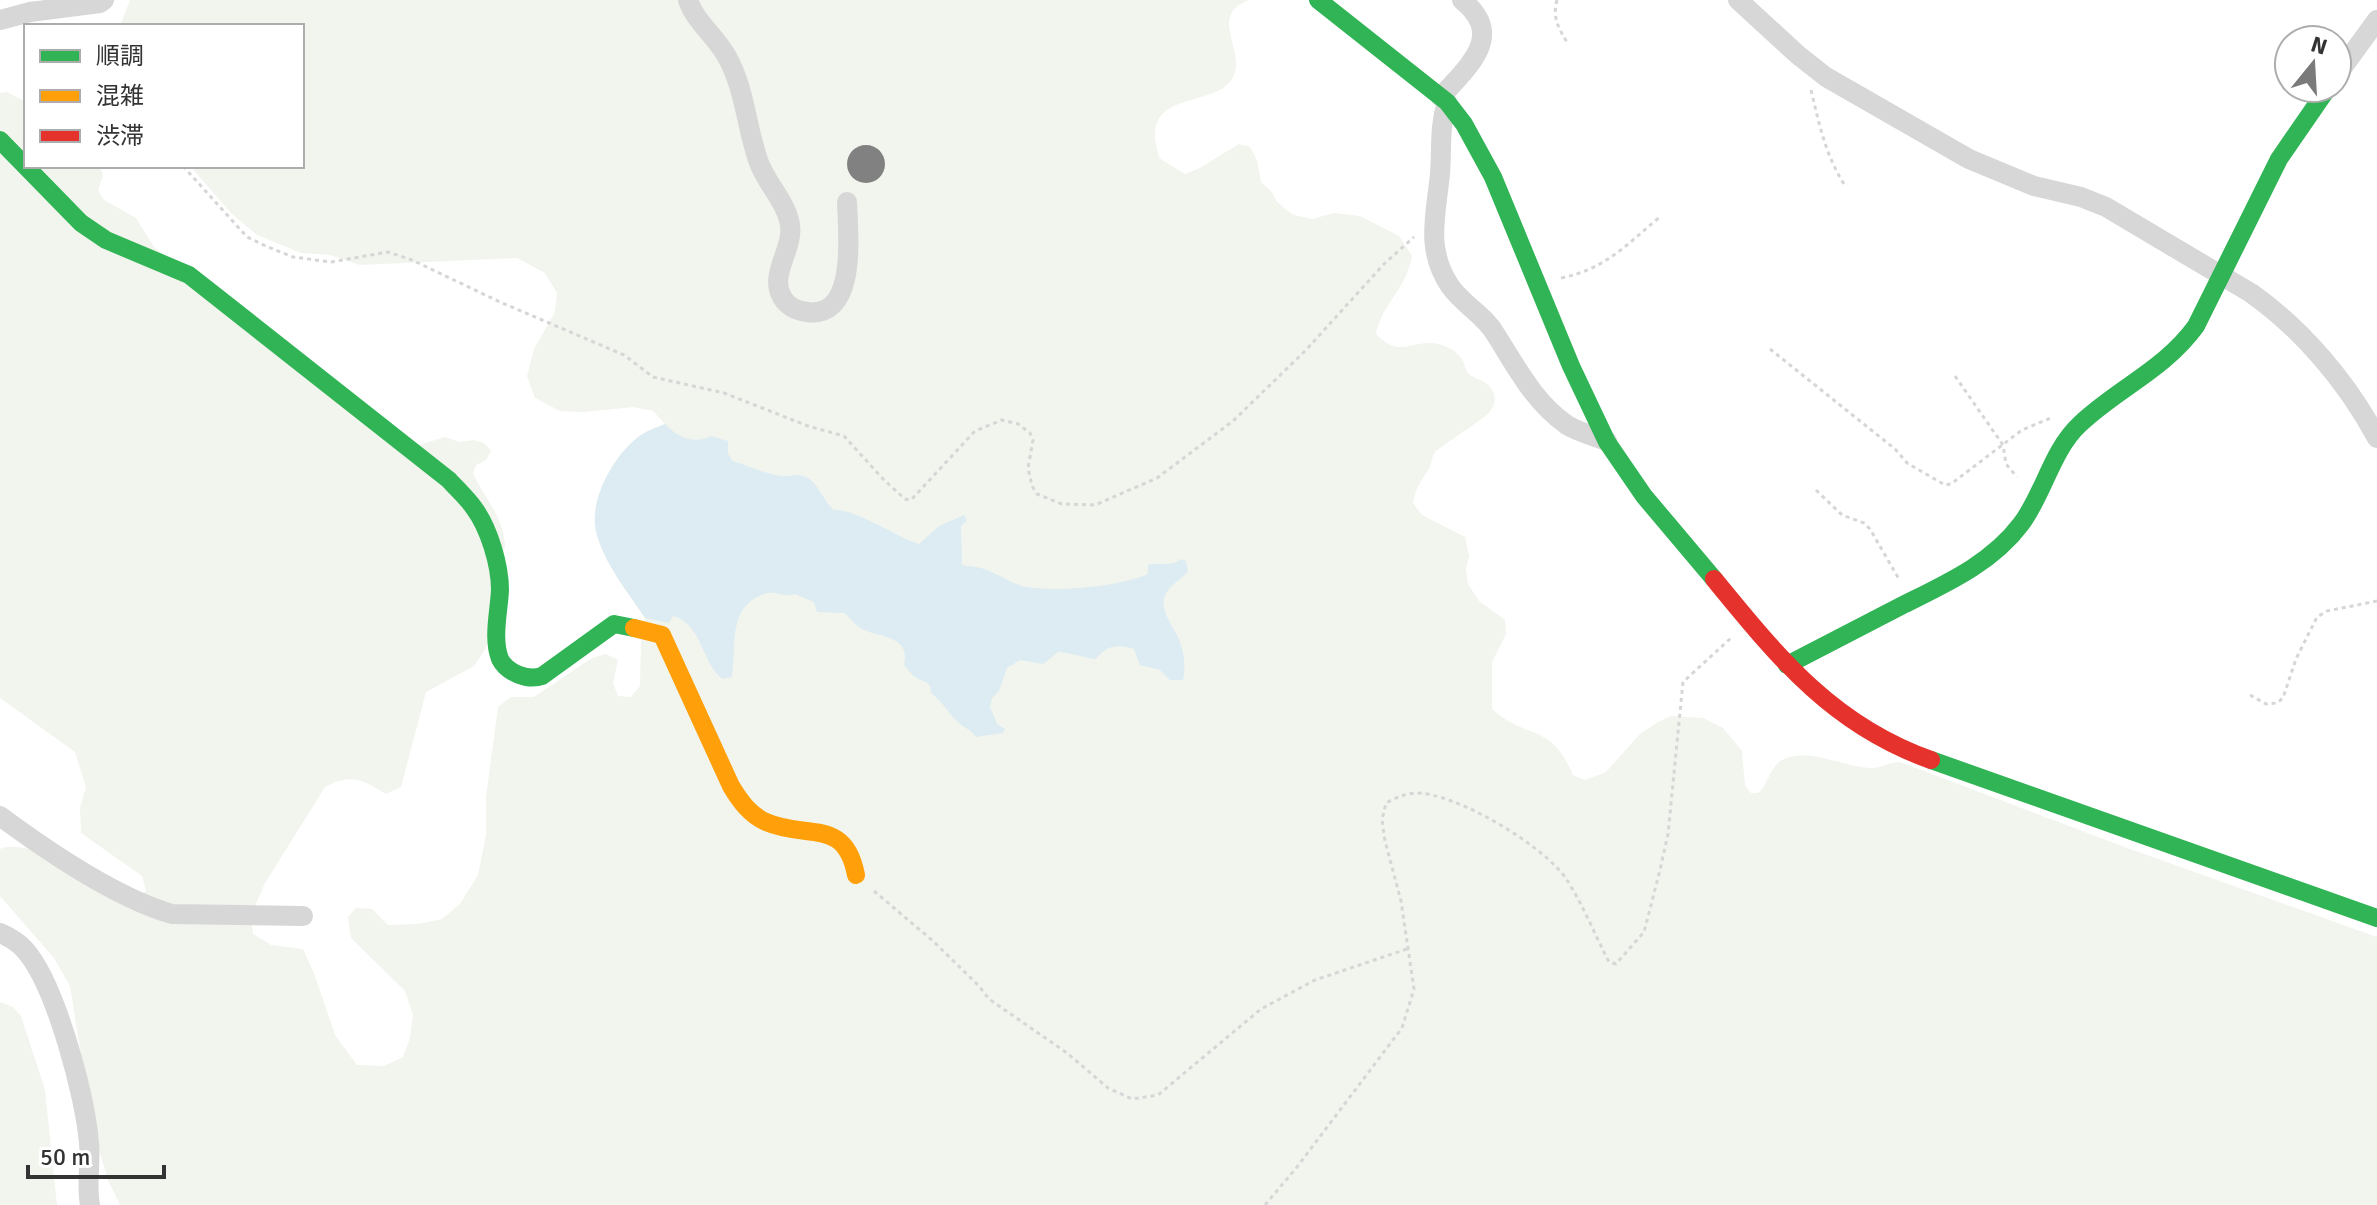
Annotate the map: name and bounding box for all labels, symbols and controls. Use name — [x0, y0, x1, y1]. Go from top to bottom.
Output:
legend — [24, 24, 304, 168]
north arrow — [2273, 24, 2353, 104]
text: N — [2308, 30, 2330, 61]
text: 順調 — [96, 41, 144, 71]
text: 混雑 — [96, 81, 144, 111]
text: 渋滞 — [96, 121, 144, 151]
scale bar — [28, 1129, 164, 1179]
text: 50 m — [40, 1142, 90, 1172]

